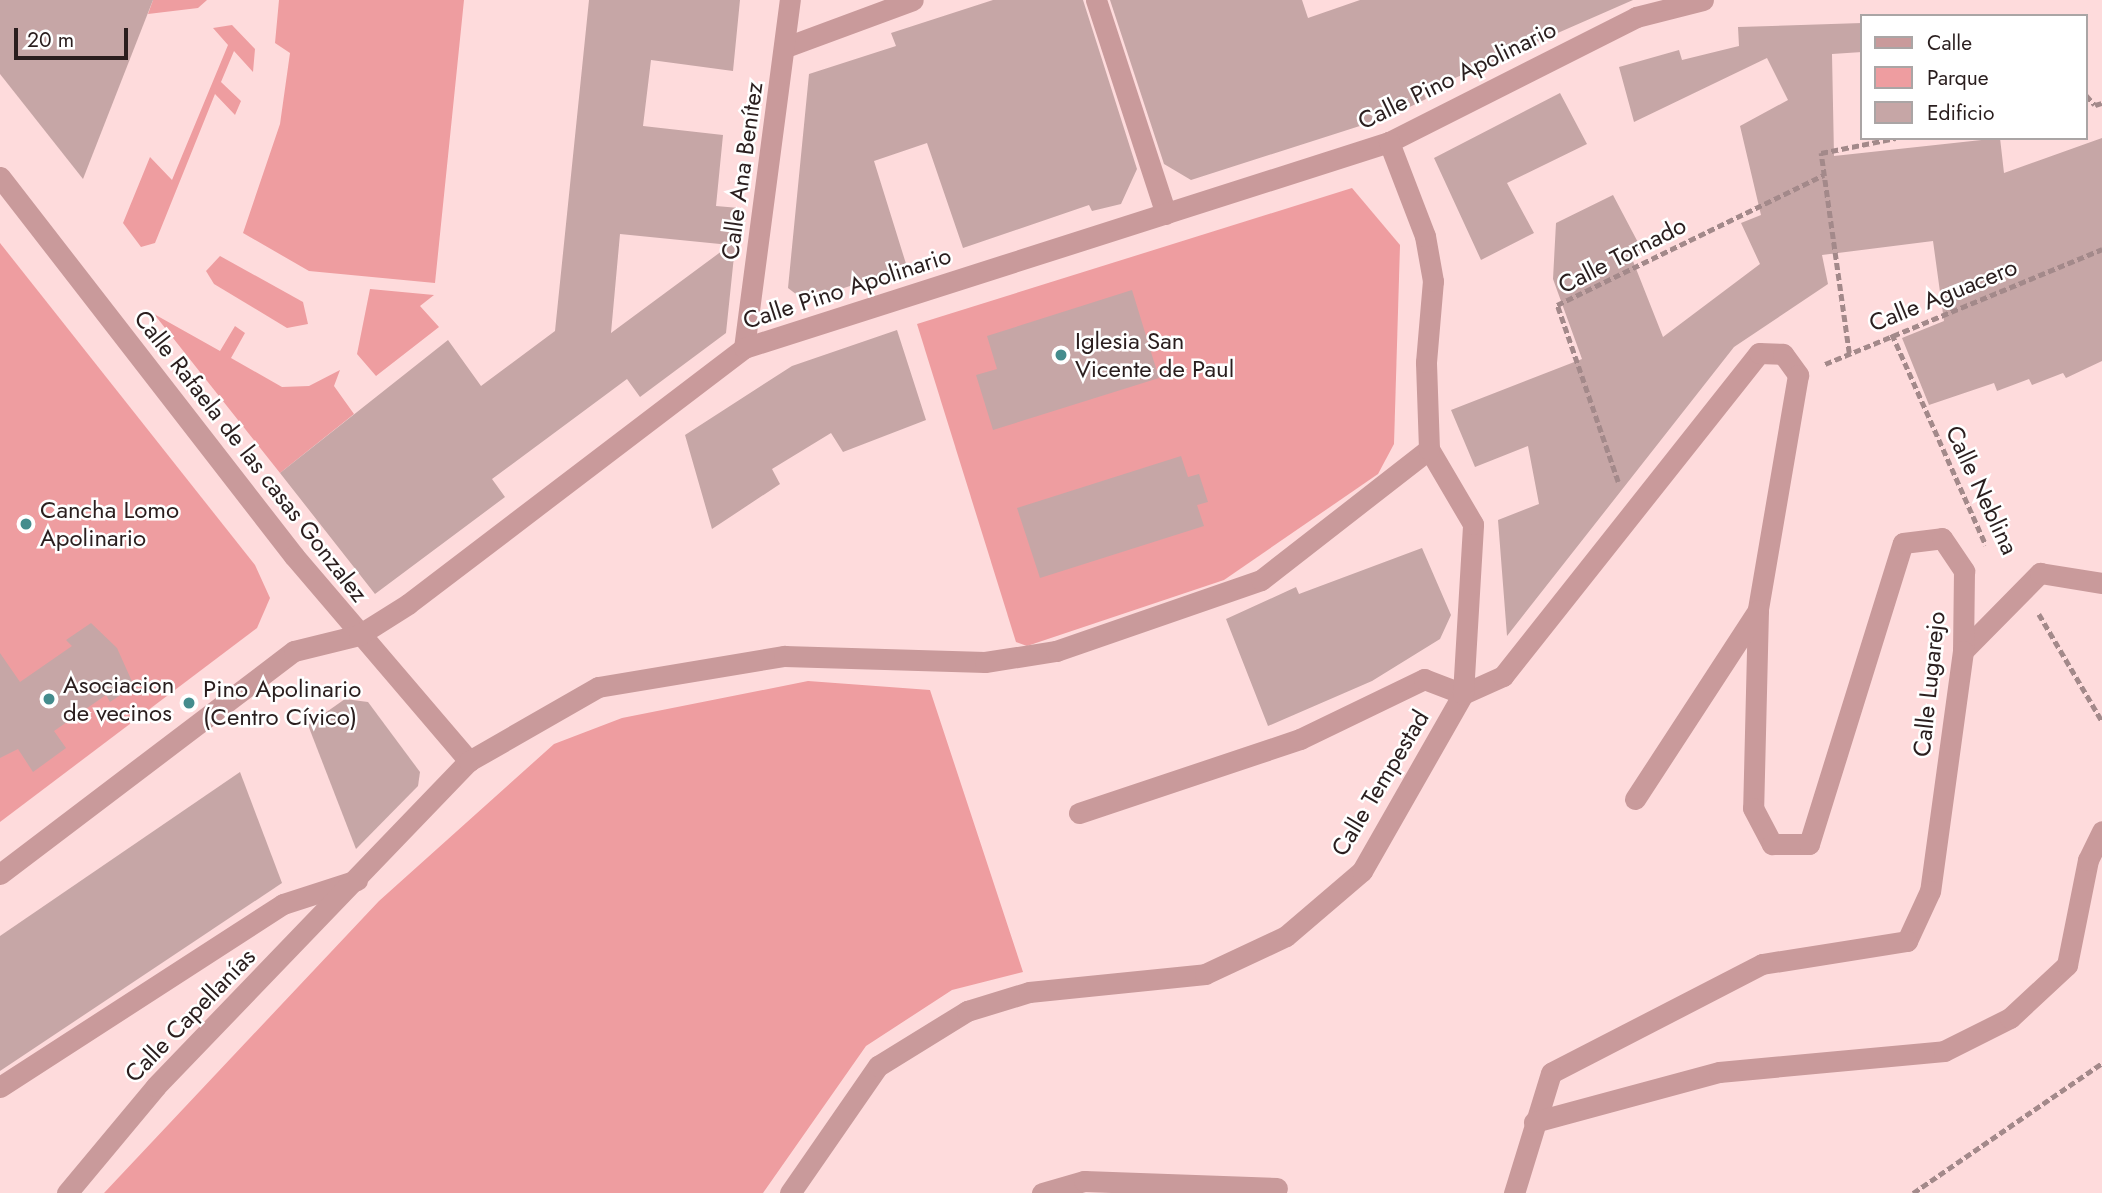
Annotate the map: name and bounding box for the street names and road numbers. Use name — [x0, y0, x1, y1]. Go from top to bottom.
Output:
street label: Calle Pino Apolinario — [1353, 14, 1561, 136]
street label: Calle Ana Benítez — [715, 80, 769, 262]
street label: Calle Tornado — [1553, 210, 1691, 300]
street label: Calle Pino Apolinario — [739, 241, 955, 335]
street label: Calle Aguacero — [1865, 252, 2021, 338]
street label: Calle Rafaela de las casas Gonzalez — [128, 304, 374, 608]
street label: Calle Neblina — [1940, 421, 2024, 559]
street label: Calle Lugarejo — [1907, 610, 1951, 758]
street label: Calle Tempestad — [1325, 705, 1435, 861]
street label: Calle Capellanías — [119, 942, 261, 1088]

